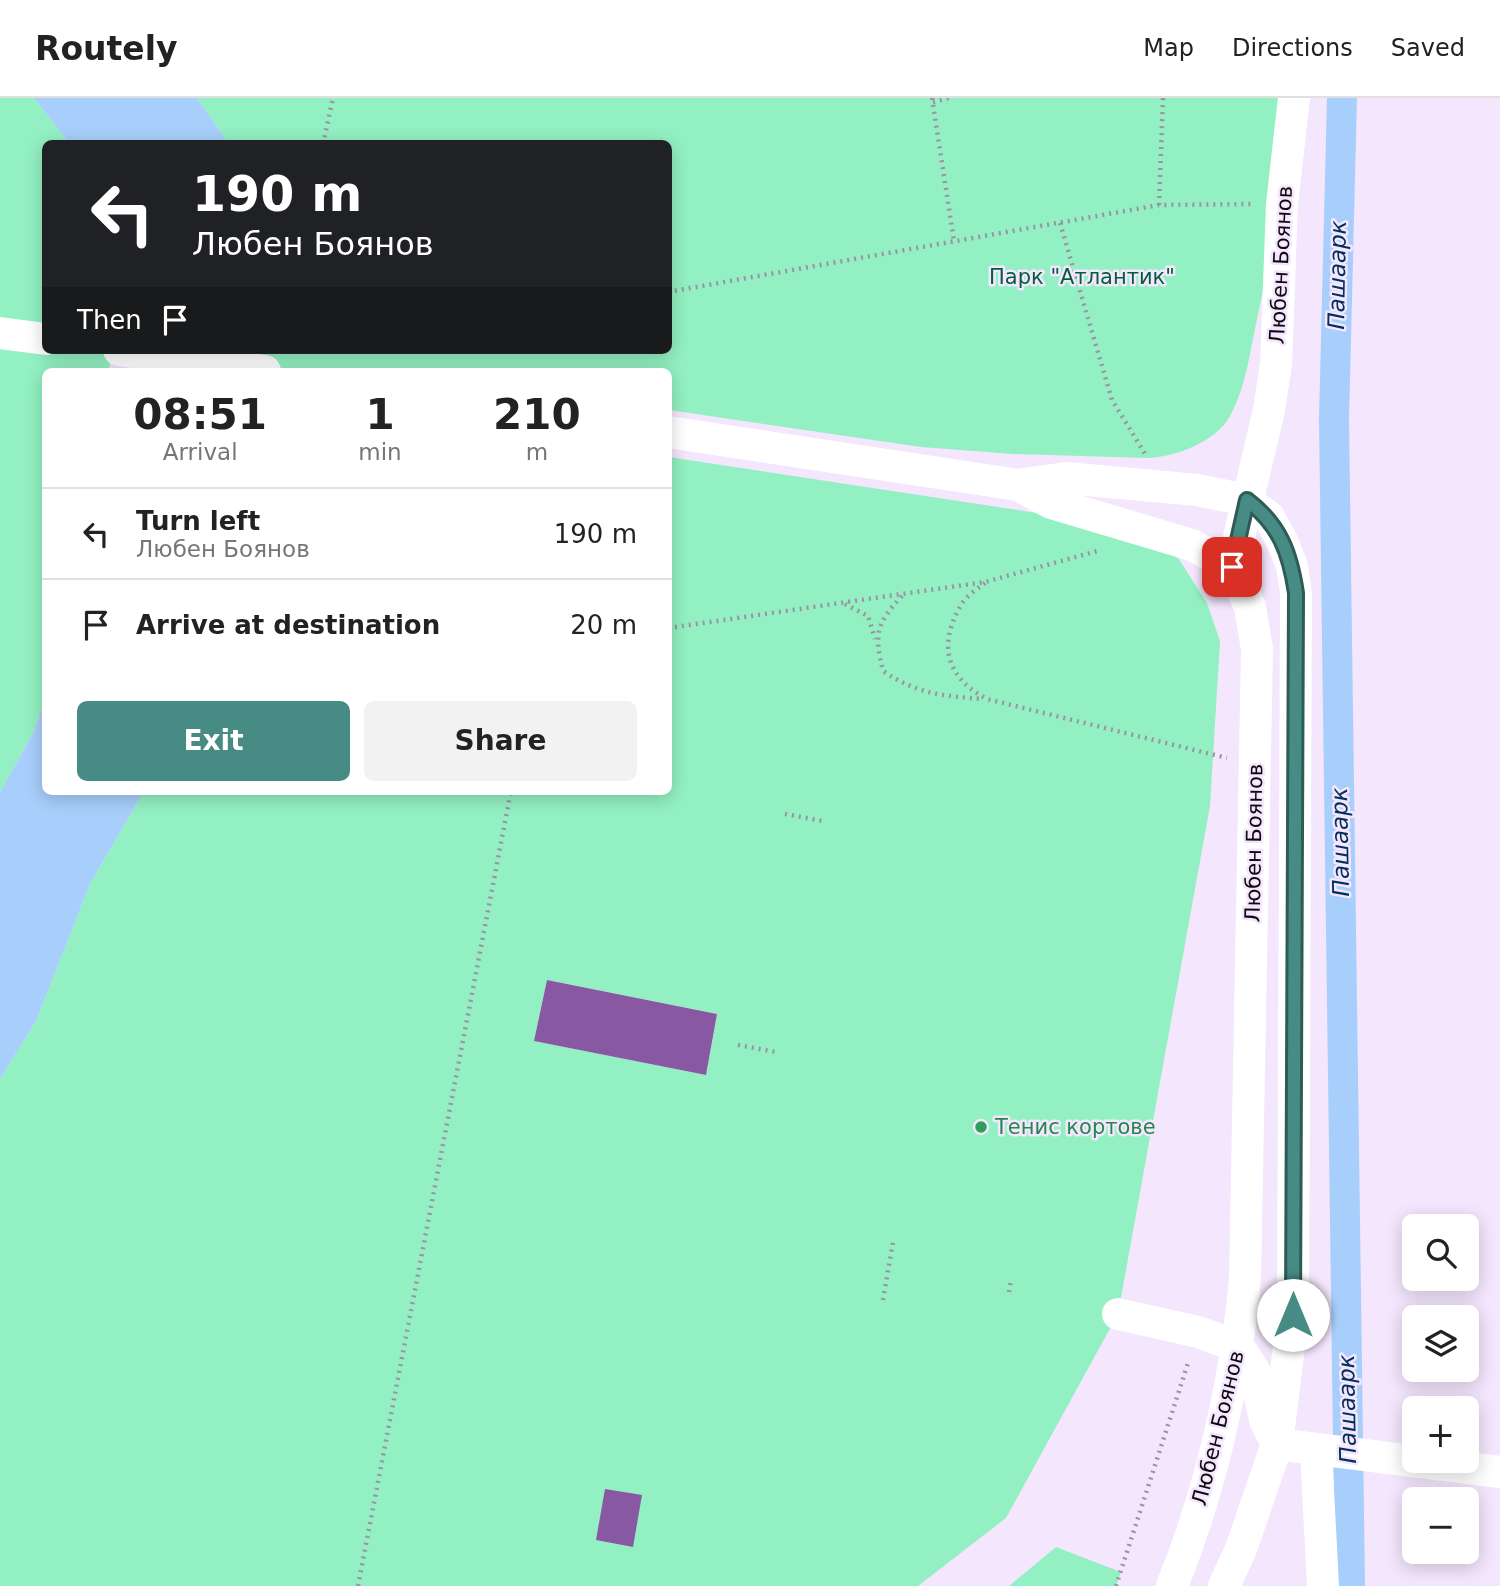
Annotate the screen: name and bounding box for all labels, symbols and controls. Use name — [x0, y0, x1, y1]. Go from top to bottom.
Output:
text: Routely — [35, 29, 178, 68]
text: Map — [1143, 34, 1194, 62]
text: Directions — [1232, 34, 1353, 62]
text: Saved — [1391, 34, 1465, 62]
text: 190 m — [192, 166, 362, 223]
icon: left — [77, 168, 168, 259]
street label: Любен Боянов — [1265, 185, 1297, 345]
water label: Пашаарк — [1323, 220, 1351, 330]
text: Любен Боянов — [192, 225, 434, 263]
park label: Парк "Атлантик" — [989, 265, 1175, 289]
icon: arrive — [156, 301, 194, 339]
text: Then — [77, 305, 142, 335]
text: 08:51 — [133, 390, 267, 439]
text: 1 — [365, 390, 395, 439]
text: 210 — [493, 390, 581, 439]
text: Arrival — [163, 439, 238, 465]
text: min — [358, 439, 402, 465]
text: m — [526, 439, 548, 465]
text: Turn left — [136, 506, 260, 536]
icon: left — [77, 515, 115, 553]
text: 190 m — [554, 519, 637, 549]
text: Любен Боянов — [136, 536, 310, 562]
pin — [1202, 537, 1262, 597]
icon: arrive — [1213, 548, 1251, 586]
icon: arrive — [77, 606, 115, 644]
text: Arrive at destination — [136, 610, 440, 640]
text: 20 m — [570, 610, 637, 640]
button: Exit — [77, 701, 350, 781]
button: Share — [364, 701, 637, 781]
street label: Любен Боянов — [1241, 764, 1267, 922]
water label: Пашаарк — [1326, 787, 1354, 897]
place label: Тенис кортове — [994, 1115, 1156, 1139]
marker: Тенис кортове — [973, 1119, 989, 1135]
map controls — [1402, 1214, 1479, 1564]
button: search — [1402, 1214, 1479, 1291]
position arrow — [1256, 1278, 1330, 1352]
button: layers — [1402, 1305, 1479, 1382]
street label: Любен Боянов — [1187, 1348, 1249, 1508]
water label: Пашаарк — [1333, 1354, 1361, 1464]
button: + — [1402, 1396, 1479, 1473]
button: − — [1402, 1487, 1479, 1564]

